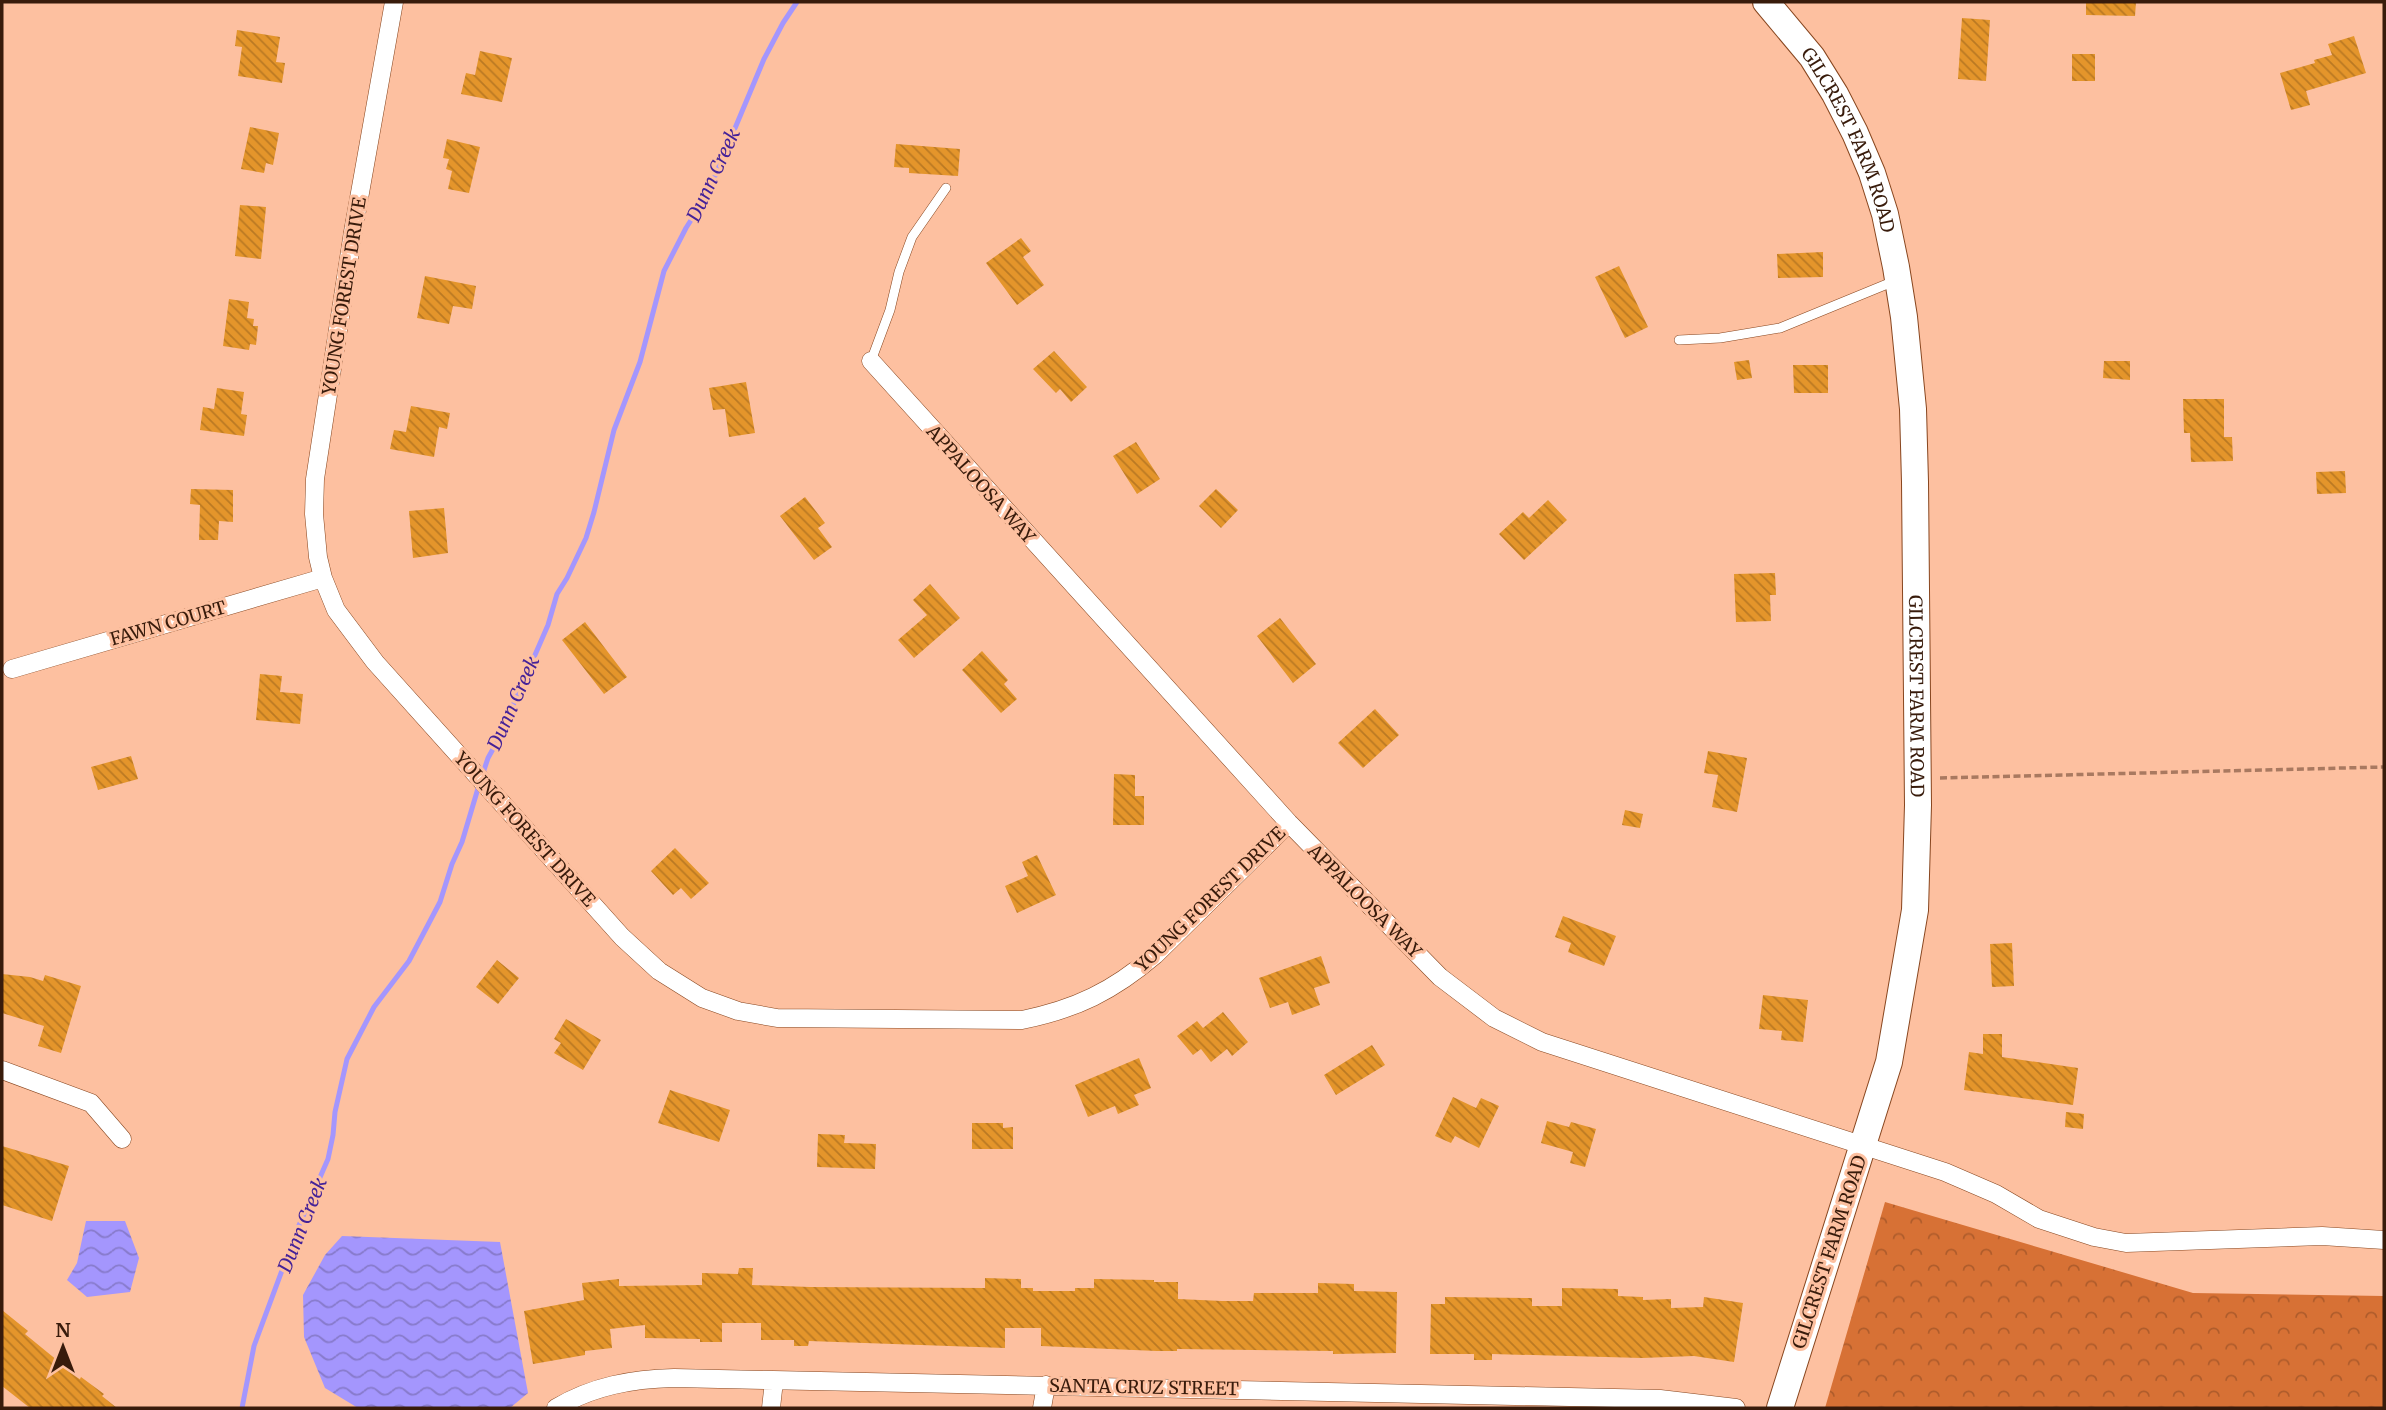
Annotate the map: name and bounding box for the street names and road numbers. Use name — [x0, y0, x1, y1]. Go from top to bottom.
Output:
street label: GILCREST FARM ROAD — [1797, 42, 1900, 235]
street label: YOUNG FOREST DRIVE — [317, 195, 371, 398]
street label: APPALOOSA WAY — [921, 419, 1041, 548]
street label: FAWN COURT — [107, 595, 229, 651]
street label: GILCREST FARM ROAD — [1905, 595, 1929, 797]
street label: YOUNG FOREST DRIVE — [449, 746, 601, 911]
street label: YOUNG FOREST DRIVE — [1129, 821, 1290, 977]
street label: APPALOOSA WAY — [1303, 839, 1427, 963]
street label: GILCREST FARM ROAD — [1787, 1152, 1871, 1352]
street label: SANTA CRUZ STREET — [1049, 1374, 1240, 1400]

